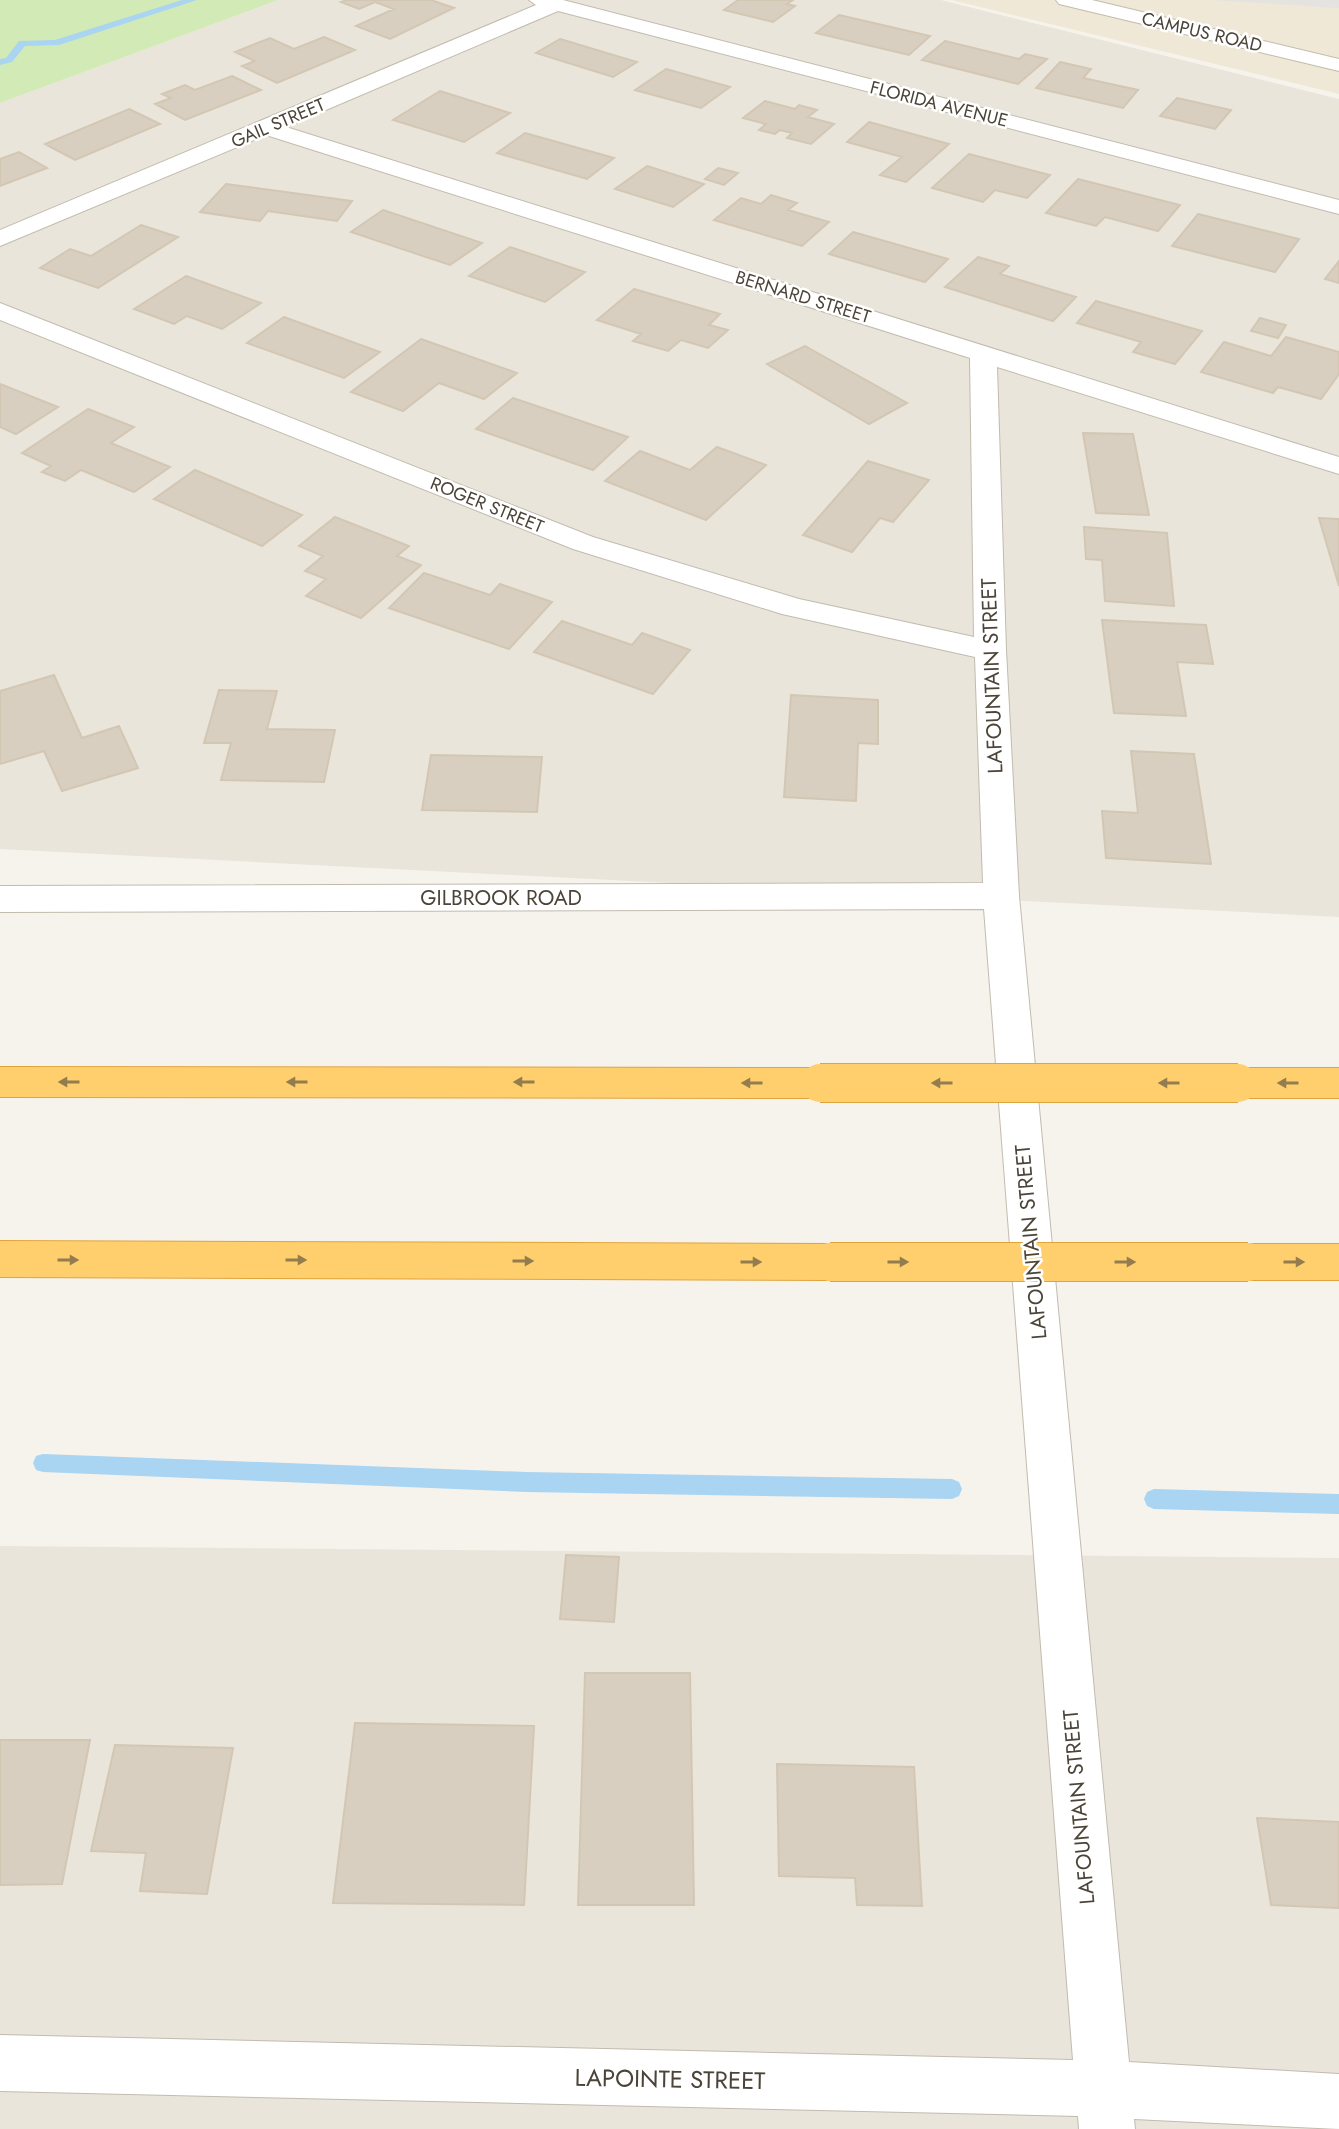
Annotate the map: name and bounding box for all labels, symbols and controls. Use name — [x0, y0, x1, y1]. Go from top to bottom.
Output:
street label: CAMPUS ROAD — [1139, 6, 1265, 58]
street label: FLORIDA AVENUE — [867, 74, 1011, 134]
street label: GAIL STREET — [227, 91, 330, 154]
street label: BERNARD STREET — [732, 264, 874, 330]
street label: ROGER STREET — [426, 470, 548, 540]
street label: LAFOUNTAIN STREET — [974, 578, 1010, 774]
street label: GILBROOK ROAD — [420, 883, 582, 913]
one-way arrow — [58, 1076, 80, 1088]
one-way arrow — [285, 1076, 307, 1088]
one-way arrow — [513, 1076, 535, 1088]
one-way arrow — [740, 1077, 762, 1088]
one-way arrow — [931, 1077, 953, 1089]
one-way arrow — [1158, 1077, 1180, 1089]
one-way arrow — [1277, 1077, 1299, 1089]
street label: LAFOUNTAIN STREET — [1008, 1143, 1054, 1341]
one-way arrow — [57, 1254, 79, 1266]
one-way arrow — [285, 1254, 307, 1266]
one-way arrow — [512, 1255, 534, 1267]
one-way arrow — [740, 1256, 762, 1268]
one-way arrow — [887, 1256, 909, 1268]
one-way arrow — [1115, 1256, 1137, 1268]
one-way arrow — [1283, 1256, 1305, 1268]
street label: LAFOUNTAIN STREET — [1056, 1708, 1102, 1906]
street label: LAPOINTE STREET — [574, 2060, 766, 2098]

